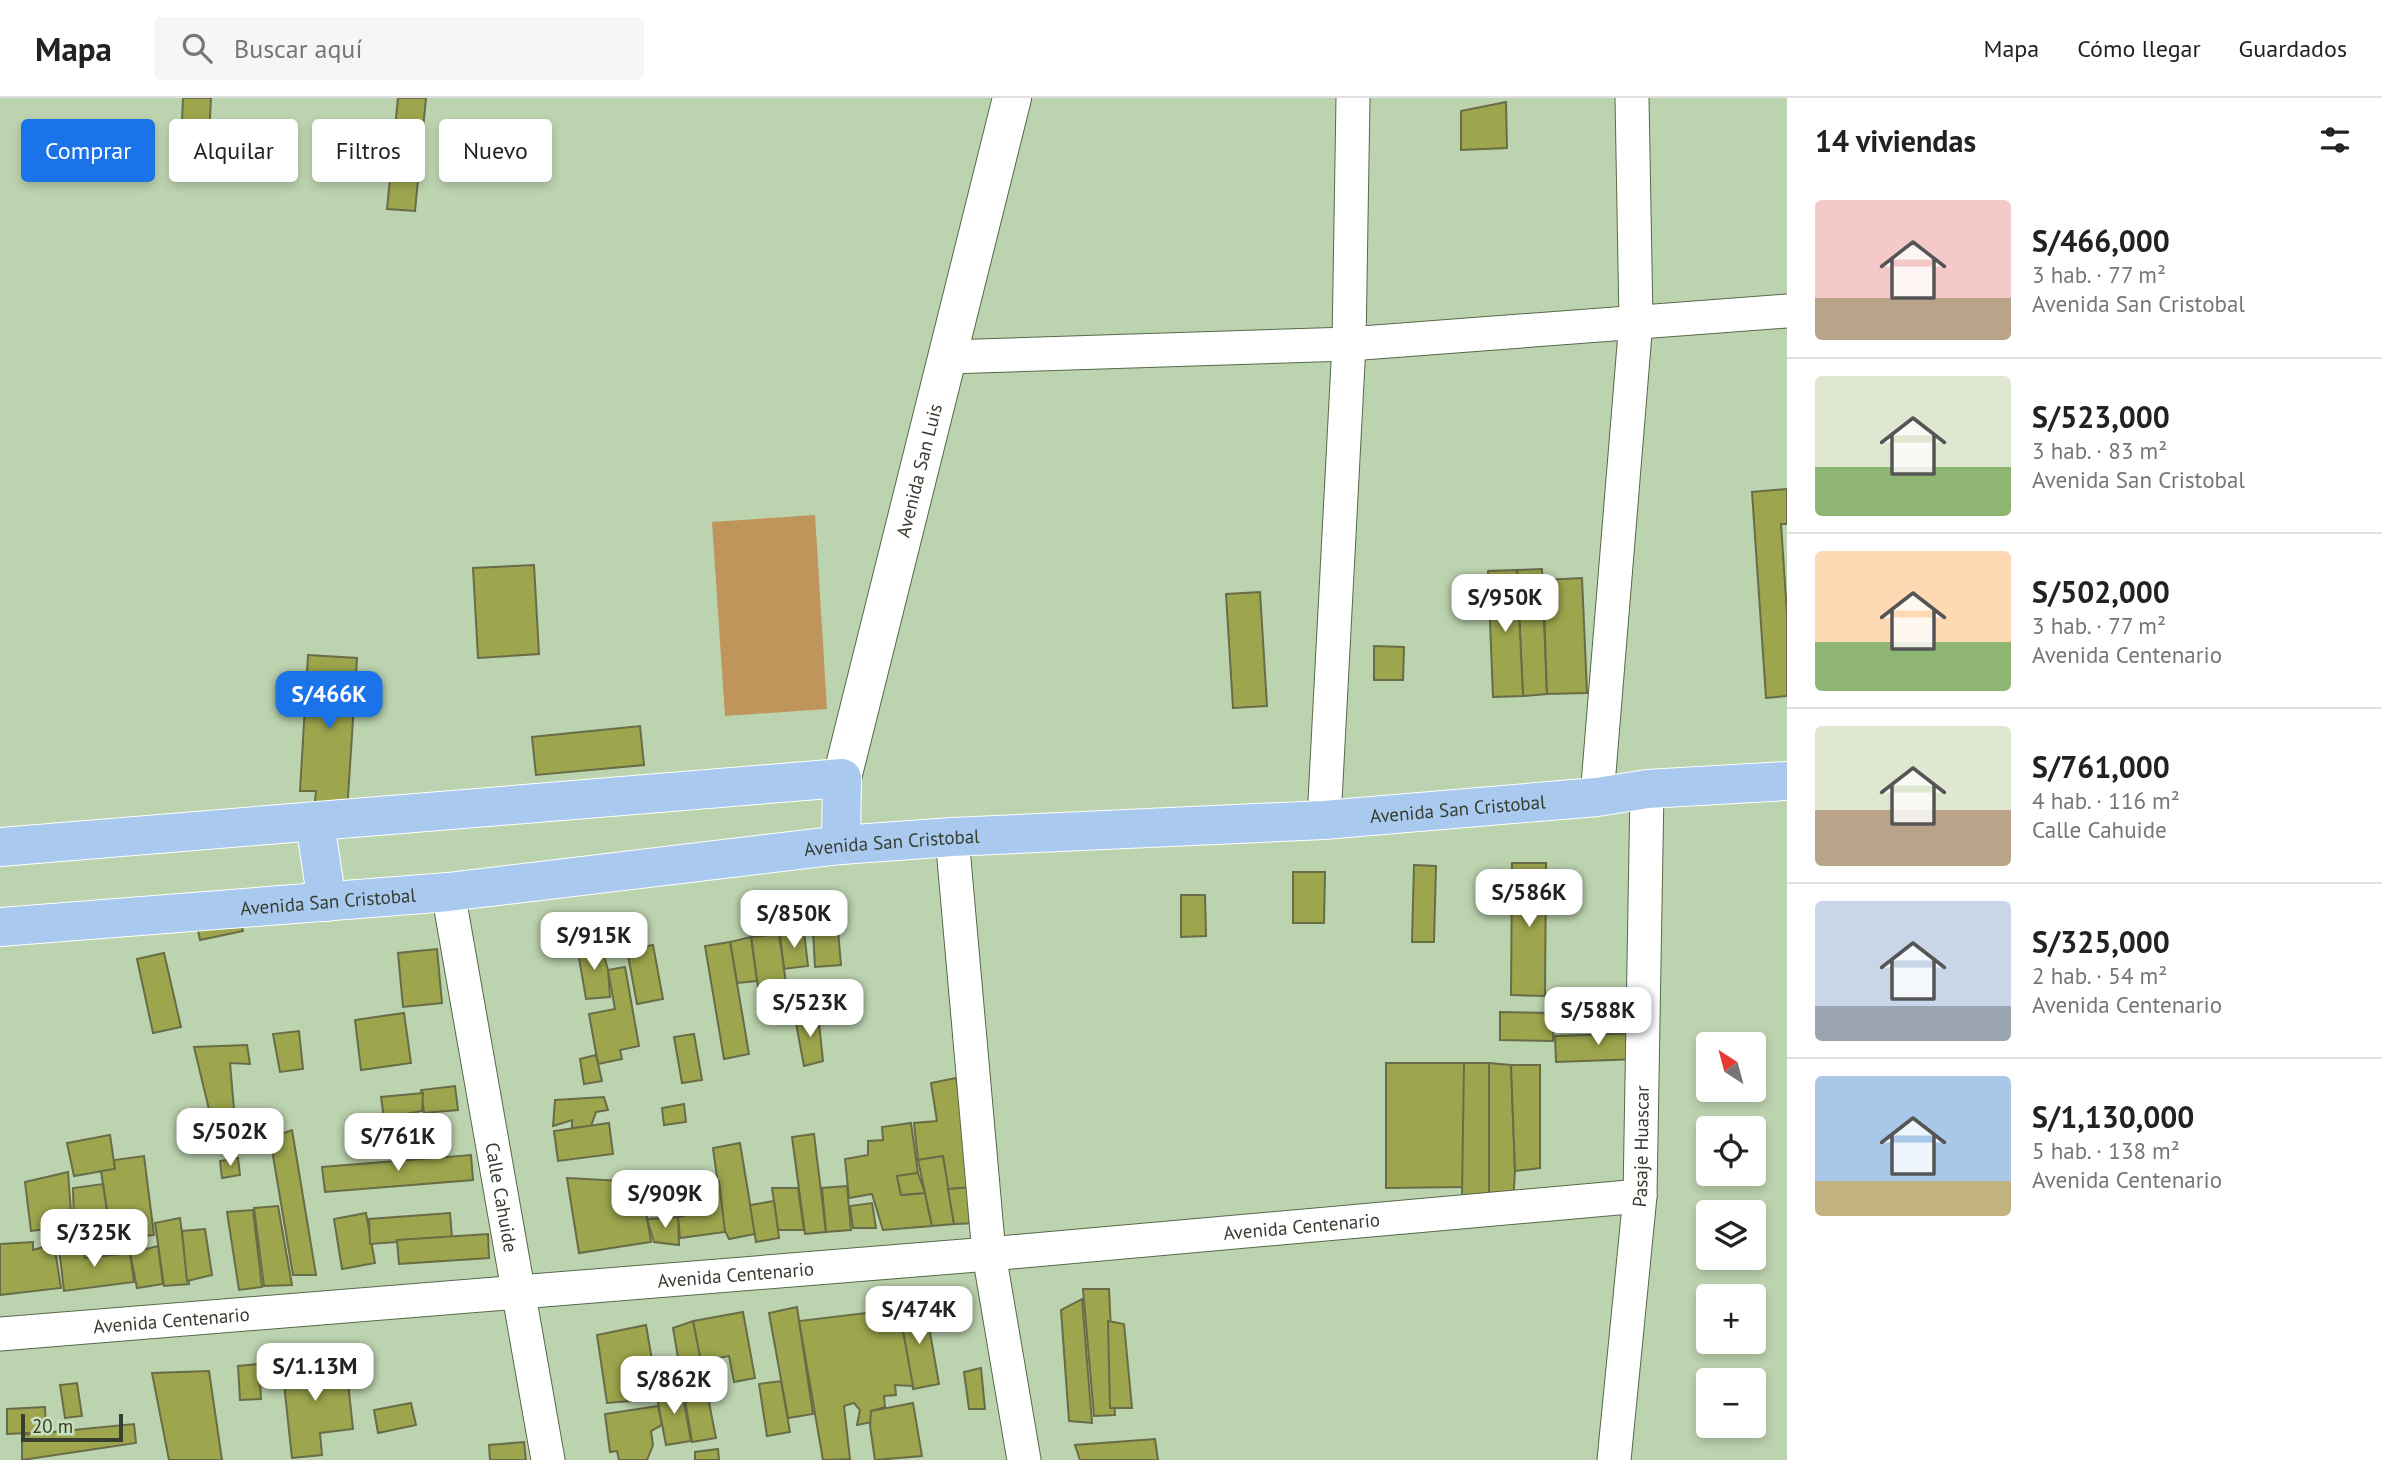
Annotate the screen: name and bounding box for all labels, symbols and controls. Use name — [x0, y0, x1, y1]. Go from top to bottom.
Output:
search box — [154, 17, 644, 80]
text: Mapa — [35, 27, 112, 70]
icon: search — [178, 29, 216, 67]
text: Buscar aquí — [234, 32, 362, 65]
text: Mapa — [1983, 33, 2039, 64]
text: Cómo llegar — [2077, 33, 2201, 64]
text: Guardados — [2239, 33, 2347, 64]
chip: Comprar — [21, 119, 155, 182]
chip: Alquilar — [169, 119, 298, 182]
chip: Filtros — [312, 119, 425, 182]
chip: Nuevo — [439, 119, 552, 182]
text: 14 viviendas — [1815, 121, 1976, 160]
icon: filters — [2316, 121, 2354, 159]
text: S/466,000 — [2032, 221, 2170, 260]
icon: home — [1871, 228, 1955, 312]
text: 3 hab. · 77 m² — [2032, 260, 2166, 289]
text: Avenida San Cristobal — [2032, 289, 2245, 318]
text: S/523,000 — [2032, 397, 2170, 436]
street label: Avenida San Luis — [891, 401, 947, 540]
icon: home — [1871, 404, 1955, 488]
text: 3 hab. · 83 m² — [2032, 436, 2167, 465]
text: Avenida San Cristobal — [2032, 465, 2245, 494]
text: S/502,000 — [2032, 572, 2170, 611]
pin: S/950K — [1448, 574, 1562, 634]
icon: home — [1871, 579, 1955, 663]
text: S/950K — [1468, 582, 1542, 611]
text: 3 hab. · 77 m² — [2032, 611, 2166, 640]
text: Avenida Centenario — [2032, 640, 2222, 669]
pin: S/466K — [272, 672, 386, 731]
text: S/466K — [292, 679, 366, 708]
text: S/761,000 — [2032, 747, 2170, 786]
icon: home — [1871, 754, 1955, 838]
text: 4 hab. · 116 m² — [2032, 786, 2180, 815]
street label: Avenida San Cristobal — [1369, 789, 1547, 828]
text: Calle Cahuide — [2032, 815, 2167, 844]
street label: Avenida San Cristobal — [803, 824, 981, 861]
pin: S/586K — [1472, 870, 1586, 929]
text: S/586K — [1492, 877, 1566, 906]
street label: Avenida San Cristobal — [239, 883, 417, 920]
pin: S/850K — [737, 890, 851, 950]
text: S/850K — [757, 898, 831, 927]
pin: S/915K — [537, 912, 651, 972]
text: S/915K — [557, 920, 631, 949]
text: S/325,000 — [2032, 922, 2170, 961]
icon: home — [1871, 929, 1955, 1013]
text: 2 hab. · 54 m² — [2032, 961, 2167, 990]
pin: S/523K — [753, 979, 867, 1039]
text: S/523K — [773, 987, 847, 1016]
pin: S/588K — [1541, 988, 1655, 1047]
text: Avenida Centenario — [2032, 990, 2222, 1019]
text: S/588K — [1561, 995, 1635, 1024]
north arrow — [1696, 1032, 1766, 1102]
map controls — [1696, 1032, 1766, 1438]
street label: Pasaje Huascar — [1627, 1085, 1654, 1208]
text: S/1,130,000 — [2032, 1097, 2194, 1136]
icon: home — [1871, 1104, 1955, 1188]
pin: S/502K — [173, 1108, 287, 1168]
pin: S/761K — [341, 1114, 455, 1173]
text: S/502K — [193, 1116, 267, 1145]
button: locate — [1696, 1116, 1766, 1186]
text: S/761K — [361, 1121, 435, 1150]
text: 5 hab. · 138 m² — [2032, 1136, 2180, 1165]
street label: Calle Cahuide — [480, 1140, 523, 1254]
text: Avenida Centenario — [2032, 1165, 2222, 1194]
pin: S/909K — [608, 1170, 722, 1230]
text: S/909K — [628, 1178, 702, 1207]
button: layers — [1696, 1200, 1766, 1270]
street label: Avenida Centenario — [1222, 1207, 1381, 1245]
pin: S/325K — [37, 1210, 151, 1269]
text: S/325K — [57, 1217, 131, 1246]
street label: Avenida Centenario — [656, 1256, 815, 1293]
button: + — [1696, 1284, 1766, 1354]
pin: S/474K — [862, 1286, 976, 1346]
text: S/474K — [882, 1294, 956, 1323]
street label: Avenida Centenario — [92, 1302, 251, 1338]
pin: S/1.13M — [250, 1344, 380, 1403]
text: S/1.13M — [273, 1351, 357, 1380]
pin: S/862K — [617, 1356, 731, 1416]
text: S/862K — [637, 1364, 711, 1393]
button: − — [1696, 1368, 1766, 1438]
scale bar — [21, 1411, 122, 1443]
text: 20 m — [32, 1414, 73, 1438]

